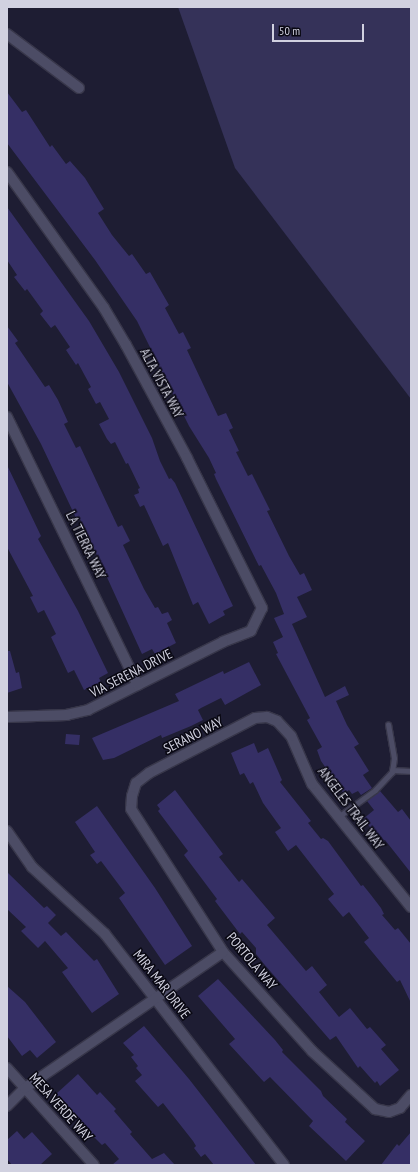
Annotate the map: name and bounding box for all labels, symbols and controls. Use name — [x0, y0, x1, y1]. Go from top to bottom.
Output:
scale bar — [274, 16, 366, 42]
text: 50 m — [279, 23, 300, 38]
street label: ALTA VISTA WAY — [136, 345, 188, 421]
street label: LA TIERRA WAY — [62, 508, 110, 582]
street label: VIA SERENA DRIVE — [87, 645, 175, 701]
street label: SERANO WAY — [160, 713, 226, 757]
street label: ANGELES TRAIL WAY — [314, 763, 388, 853]
street label: PORTOLA WAY — [223, 929, 281, 993]
street label: MIRA MAR DRIVE — [130, 946, 194, 1022]
street label: MESA VERDE WAY — [26, 1069, 96, 1145]

